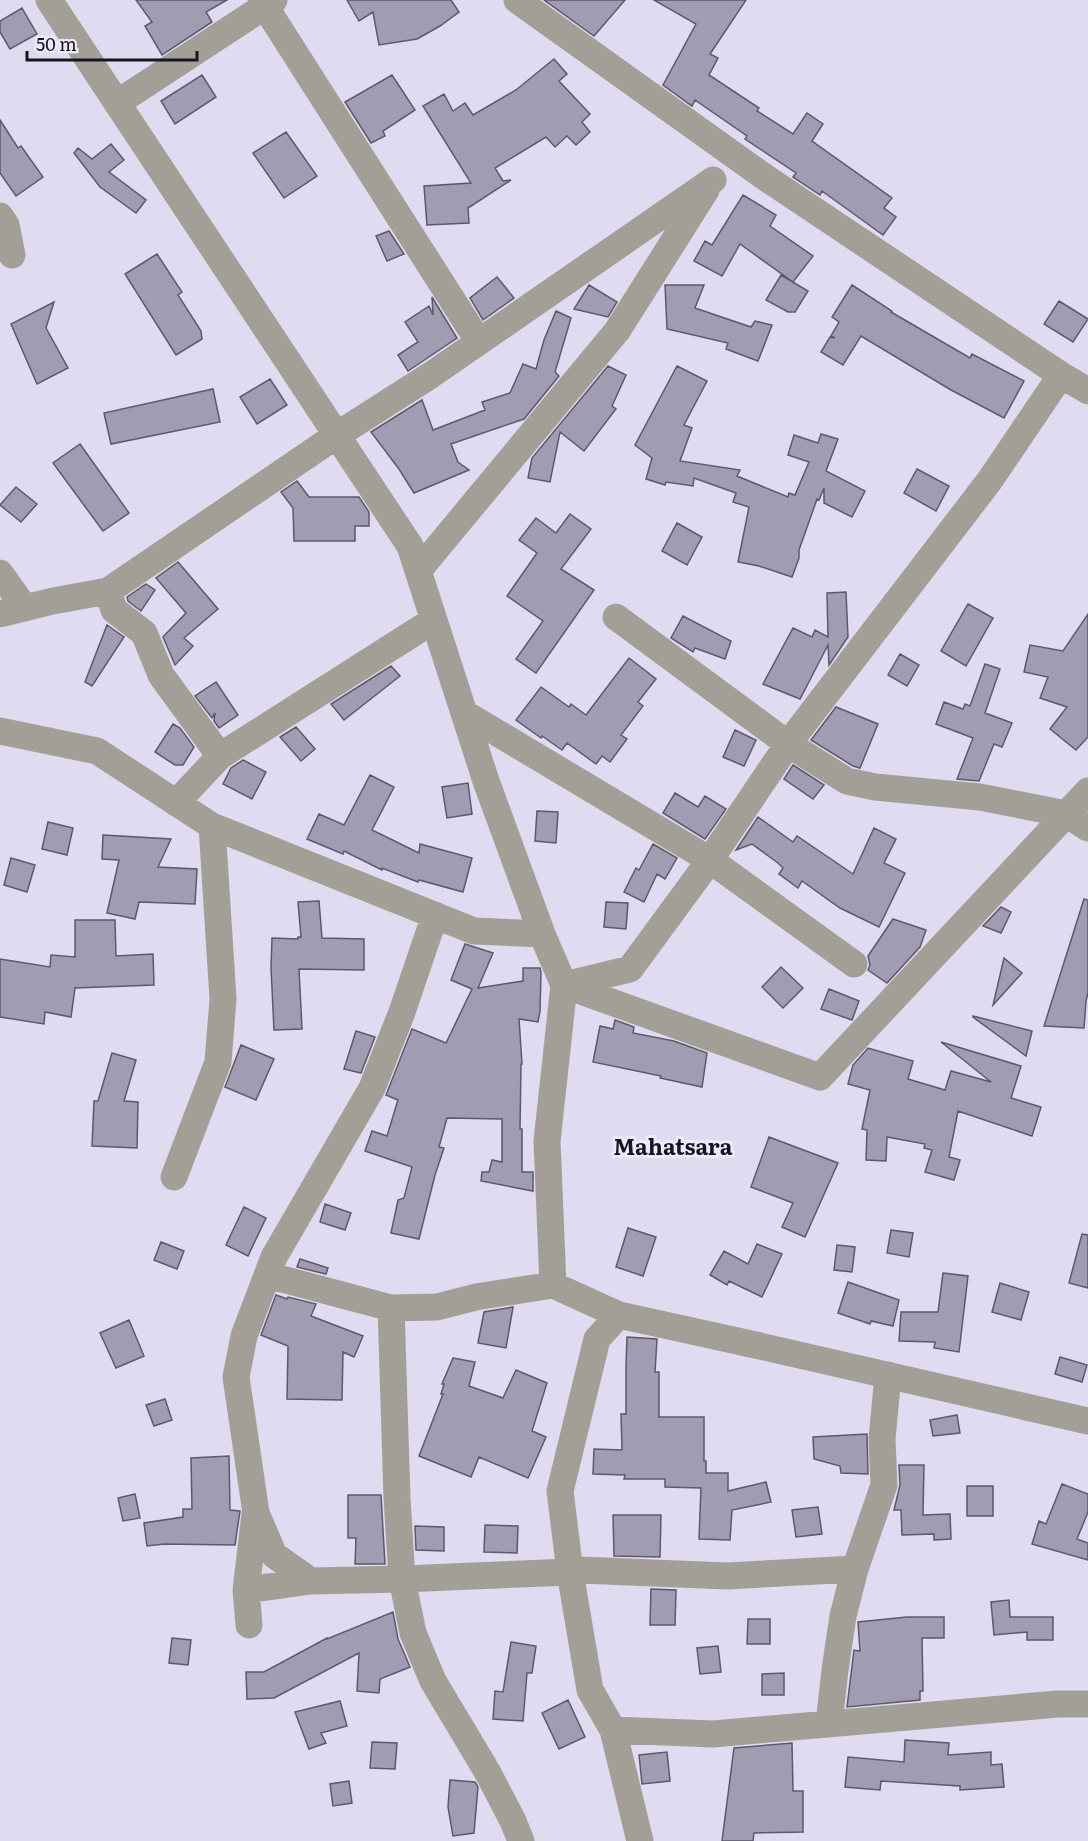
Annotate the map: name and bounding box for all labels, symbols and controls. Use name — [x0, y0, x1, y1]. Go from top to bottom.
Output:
scale bar — [27, 24, 196, 62]
text: 50 m — [36, 30, 77, 57]
district label: Mahatsara — [614, 1129, 733, 1162]

